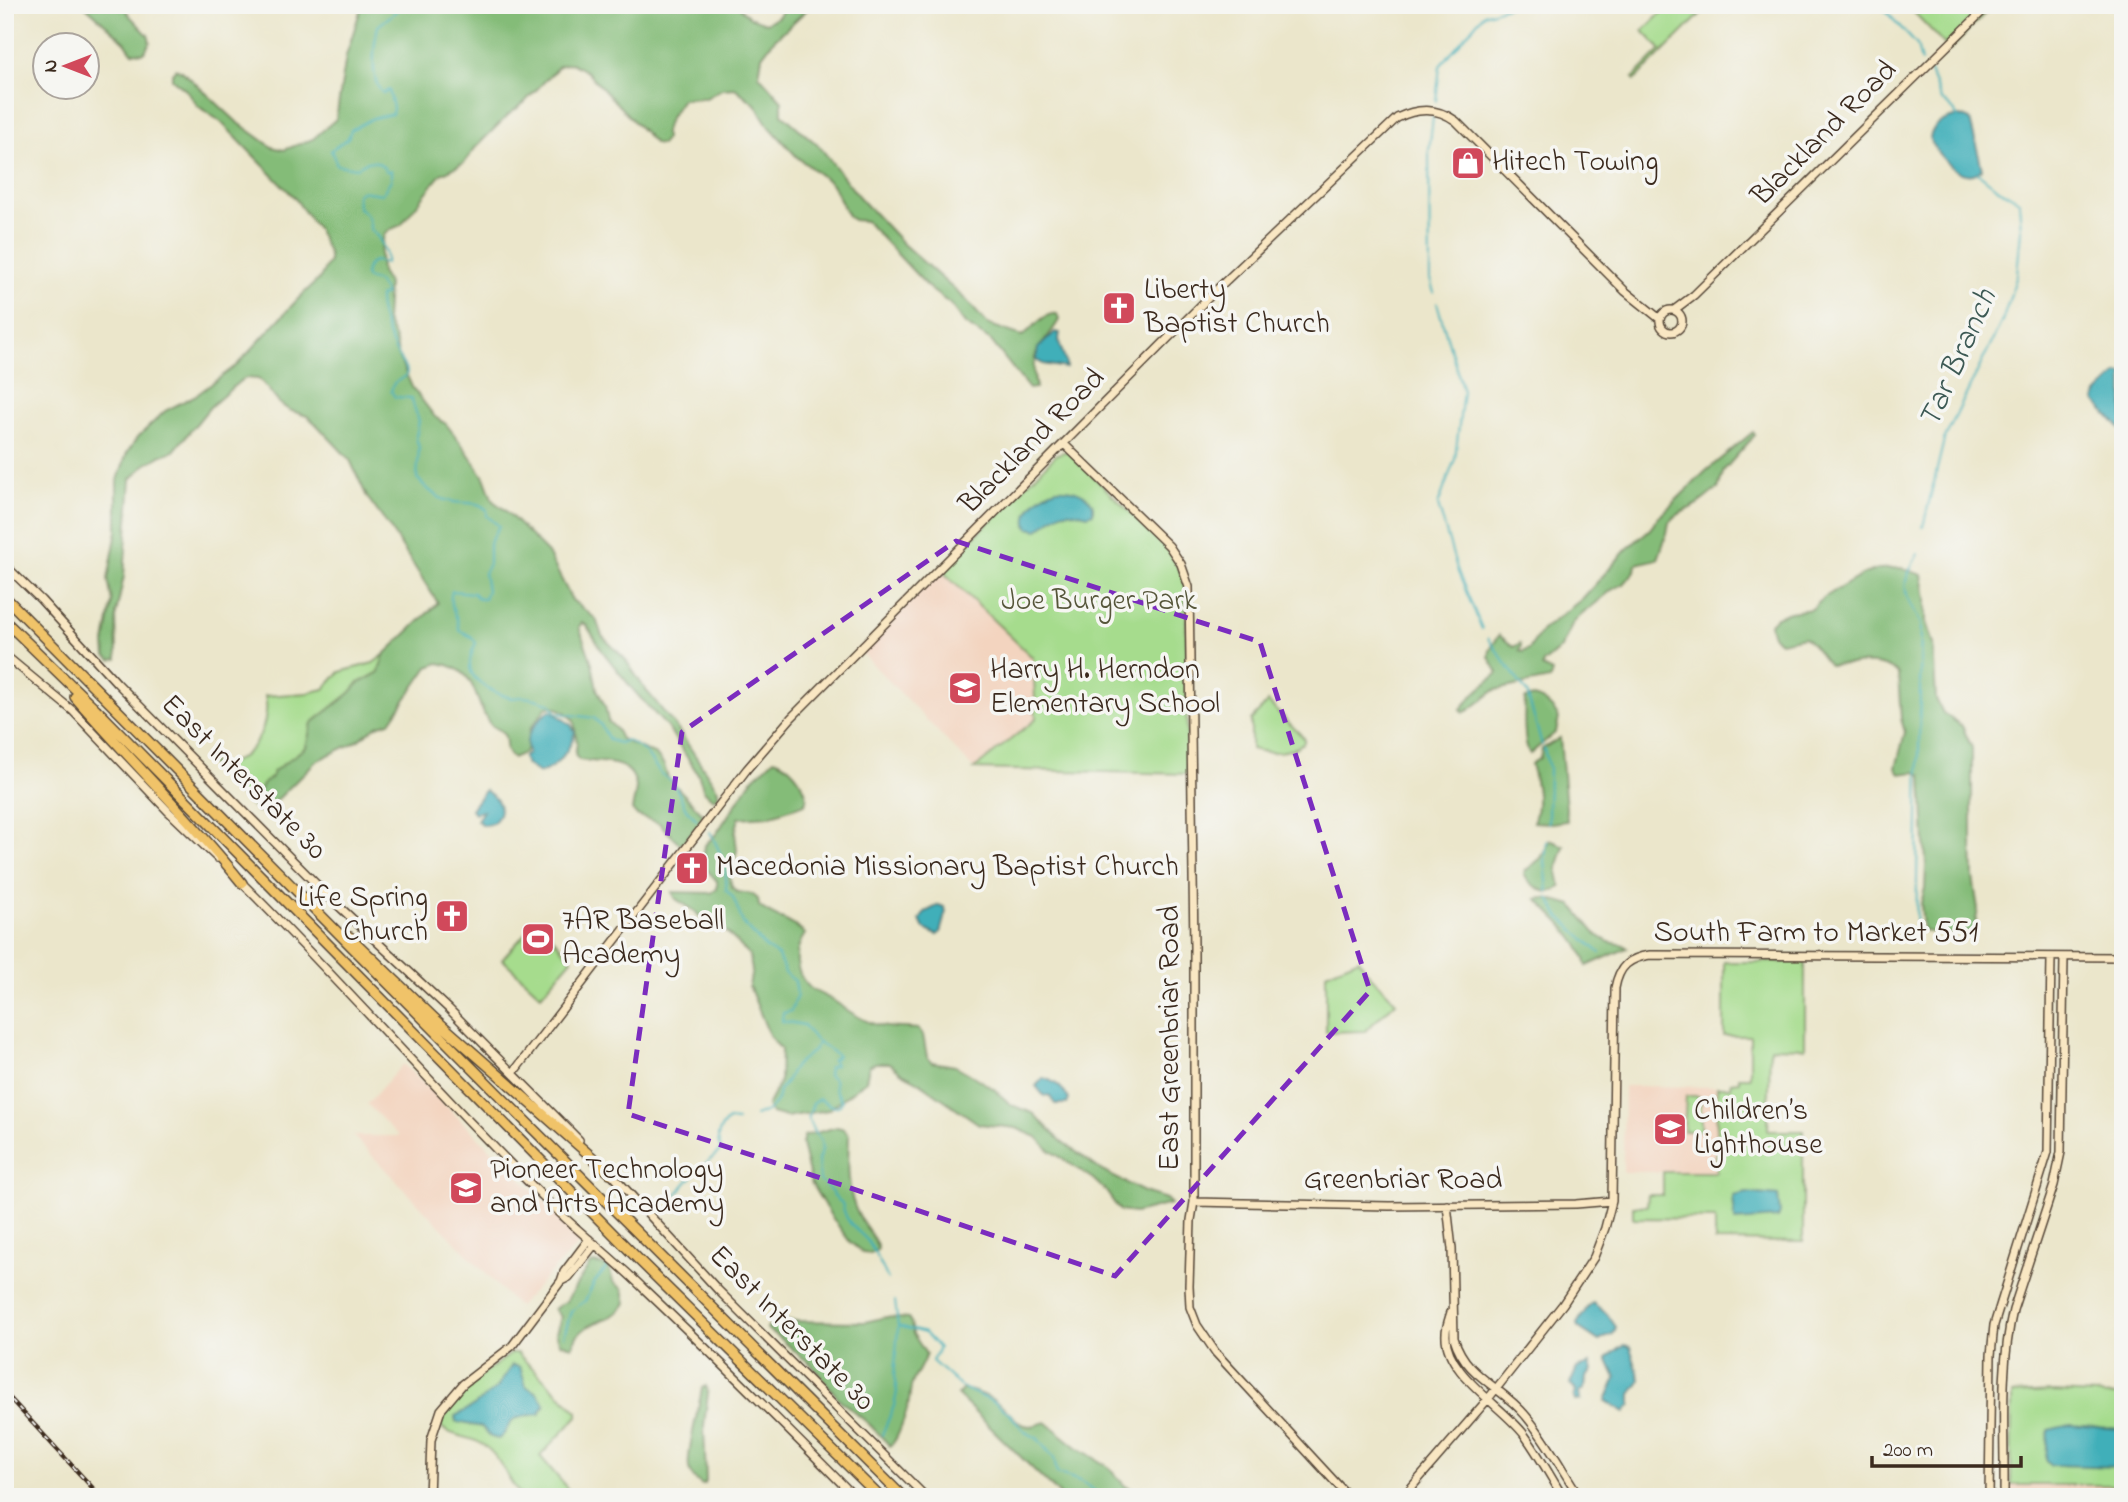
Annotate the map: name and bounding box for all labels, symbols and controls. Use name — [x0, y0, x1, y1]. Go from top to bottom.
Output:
north arrow — [32, 32, 102, 102]
street label: Blackland Road — [1741, 51, 1908, 218]
text: N — [38, 59, 65, 72]
place label: Hitech Towing — [1492, 141, 1658, 185]
shop icon: Hitech Towing — [1449, 144, 1487, 182]
place label: Liberty Baptist Church — [1143, 269, 1330, 347]
water label: Tar Branch — [1908, 281, 2011, 436]
church icon: Liberty Baptist Church — [1100, 289, 1138, 327]
street label: Blackland Road — [949, 359, 1116, 526]
park label: Joe Burger Park — [1001, 580, 1198, 624]
place label: Harry H. Herndon Elementary School — [990, 649, 1220, 727]
school or university icon: Harry H. Herndon Elementary School — [946, 669, 984, 707]
street label: East Interstate 30 — [150, 685, 336, 871]
place label: Macedonia Missionary Baptist Church — [716, 846, 1179, 890]
church icon: Macedonia Missionary Baptist Church — [673, 849, 711, 887]
place label: Life Spring Church — [298, 877, 428, 955]
church icon: Life Spring Church — [433, 897, 471, 935]
place label: 7AR Baseball Academy — [562, 900, 724, 978]
street label: East Greenbriar Road — [1149, 905, 1193, 1171]
street label: South Farm to Market 551 — [1654, 912, 1978, 956]
sports icon: 7AR Baseball Academy — [519, 920, 557, 958]
place label: Children’s Lighthouse — [1694, 1090, 1823, 1168]
school or university icon: Children’s Lighthouse — [1651, 1110, 1689, 1148]
place label: Pioneer Technology and Arts Academy — [490, 1149, 724, 1227]
street label: Greenbriar Road — [1304, 1159, 1502, 1203]
school or university icon: Pioneer Technology and Arts Academy — [447, 1169, 485, 1207]
street label: East Interstate 30 — [698, 1236, 884, 1422]
scale bar — [1872, 1425, 2021, 1469]
text: 200 m — [1883, 1436, 1933, 1466]

